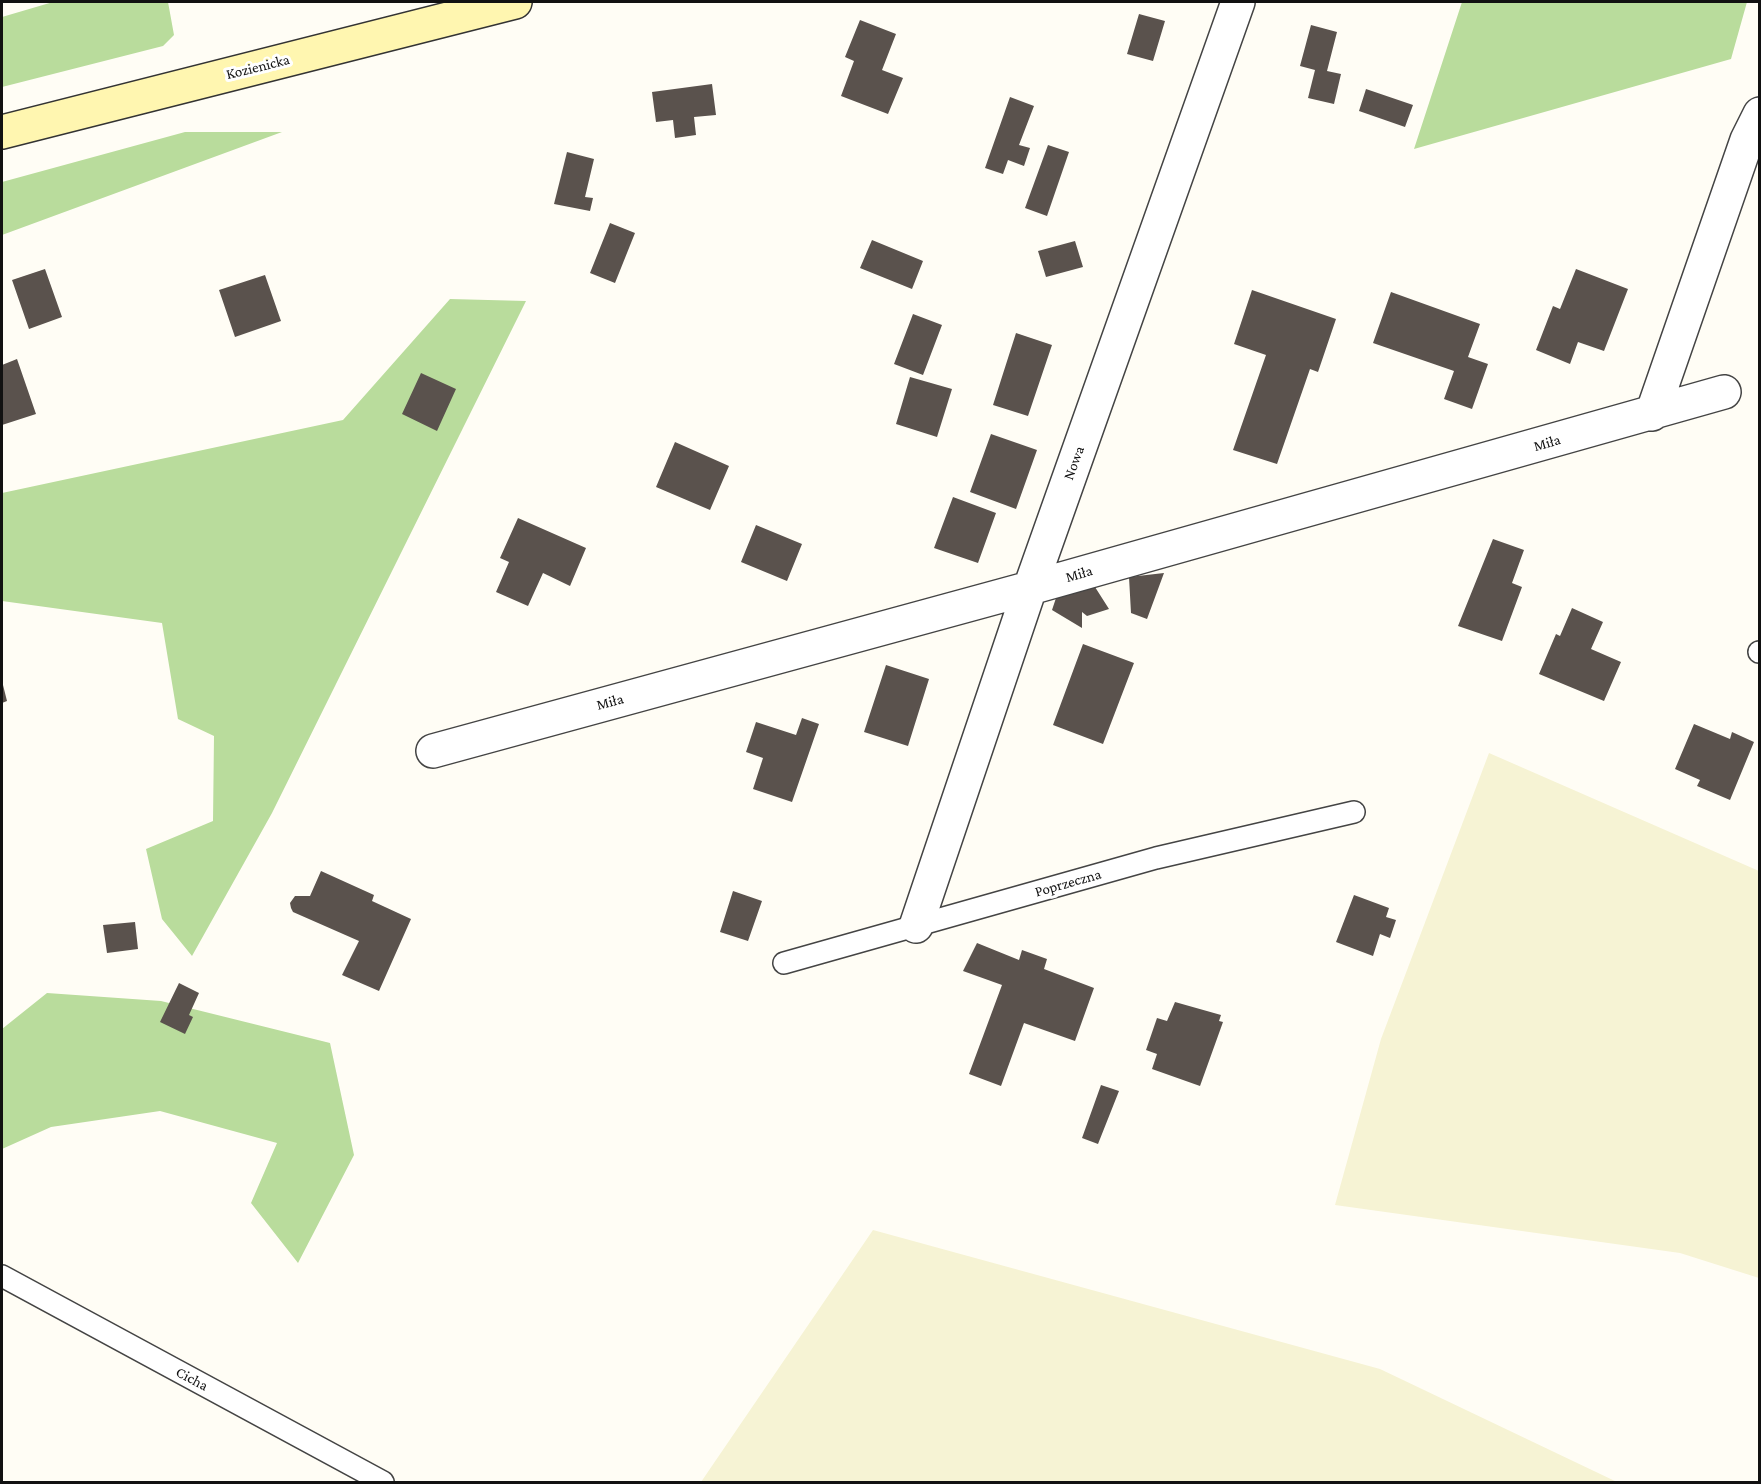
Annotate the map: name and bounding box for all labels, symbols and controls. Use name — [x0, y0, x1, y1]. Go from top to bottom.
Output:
street label: Kozienicka — [224, 50, 292, 84]
street label: Miła — [1531, 431, 1563, 455]
street label: Nowa — [1060, 443, 1088, 483]
street label: Miła — [1063, 562, 1095, 586]
street label: Miła — [595, 690, 625, 714]
street label: Poprzeczna — [1033, 865, 1103, 901]
street label: Cicha — [173, 1363, 211, 1395]

